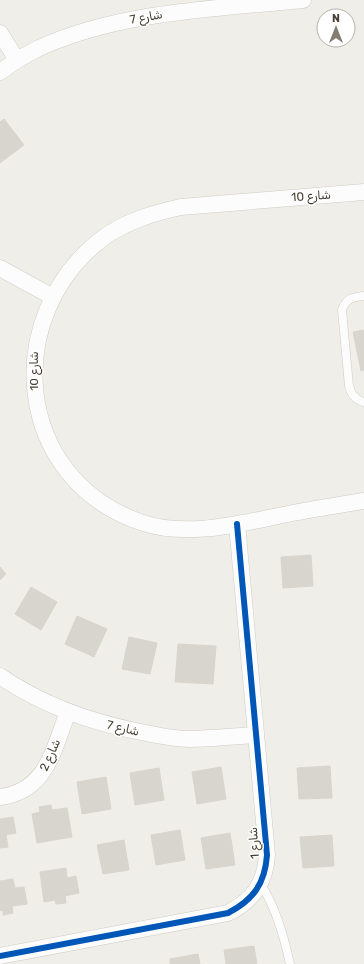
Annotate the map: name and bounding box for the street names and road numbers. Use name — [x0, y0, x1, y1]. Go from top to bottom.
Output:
street label: شارع 7 — [129, 7, 164, 29]
street label: شارع 10 — [291, 188, 331, 206]
street label: شارع 10 — [27, 351, 43, 391]
street label: شارع 7 — [105, 717, 141, 740]
street label: شارع 2 — [37, 737, 65, 774]
street label: شارع 1 — [246, 826, 264, 859]

